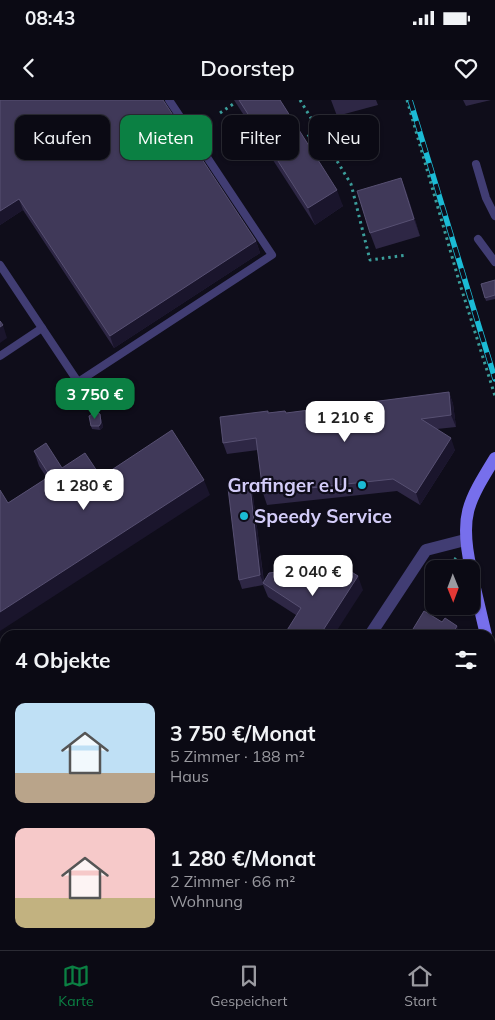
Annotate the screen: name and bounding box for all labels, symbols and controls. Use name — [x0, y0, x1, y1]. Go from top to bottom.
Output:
text: 08:43 — [25, 6, 75, 30]
icon: back — [15, 54, 43, 82]
text: Doorstep — [200, 54, 295, 82]
icon: heart — [452, 54, 480, 82]
chip: Kaufen — [15, 115, 110, 160]
chip: Mieten — [120, 115, 212, 160]
chip: Filter — [222, 115, 299, 160]
chip: Neu — [309, 115, 379, 160]
pin: 3 750 € — [49, 378, 141, 420]
text: 3 750 € — [67, 384, 123, 404]
pin: 1 210 € — [299, 400, 391, 443]
text: 1 210 € — [317, 407, 373, 427]
pin: 1 280 € — [38, 468, 130, 511]
place label: Grafinger e.U. — [227, 473, 352, 497]
text: 1 280 € — [56, 475, 112, 495]
marker: Grafinger e.U. — [356, 479, 368, 491]
place label: Speedy Service — [254, 504, 392, 528]
marker: Speedy Service — [238, 510, 250, 522]
pin: 2 040 € — [267, 554, 359, 597]
north arrow — [425, 560, 480, 615]
map controls — [425, 560, 480, 615]
text: 2 040 € — [285, 561, 341, 581]
icon: filters — [452, 646, 480, 674]
text: 4 Objekte — [15, 647, 111, 673]
text: 3 750 €/Monat — [170, 720, 316, 746]
icon: home — [55, 723, 115, 783]
text: 5 Zimmer · 188 m² — [170, 746, 305, 766]
text: Haus — [170, 766, 209, 786]
text: 1 280 €/Monat — [170, 845, 316, 871]
icon: home — [55, 848, 115, 908]
text: 2 Zimmer · 66 m² — [170, 871, 295, 891]
text: Wohnung — [170, 891, 243, 911]
tab: Karte — [58, 962, 94, 1010]
tab: Gespeichert — [210, 962, 288, 1010]
tab: Start — [404, 962, 437, 1010]

